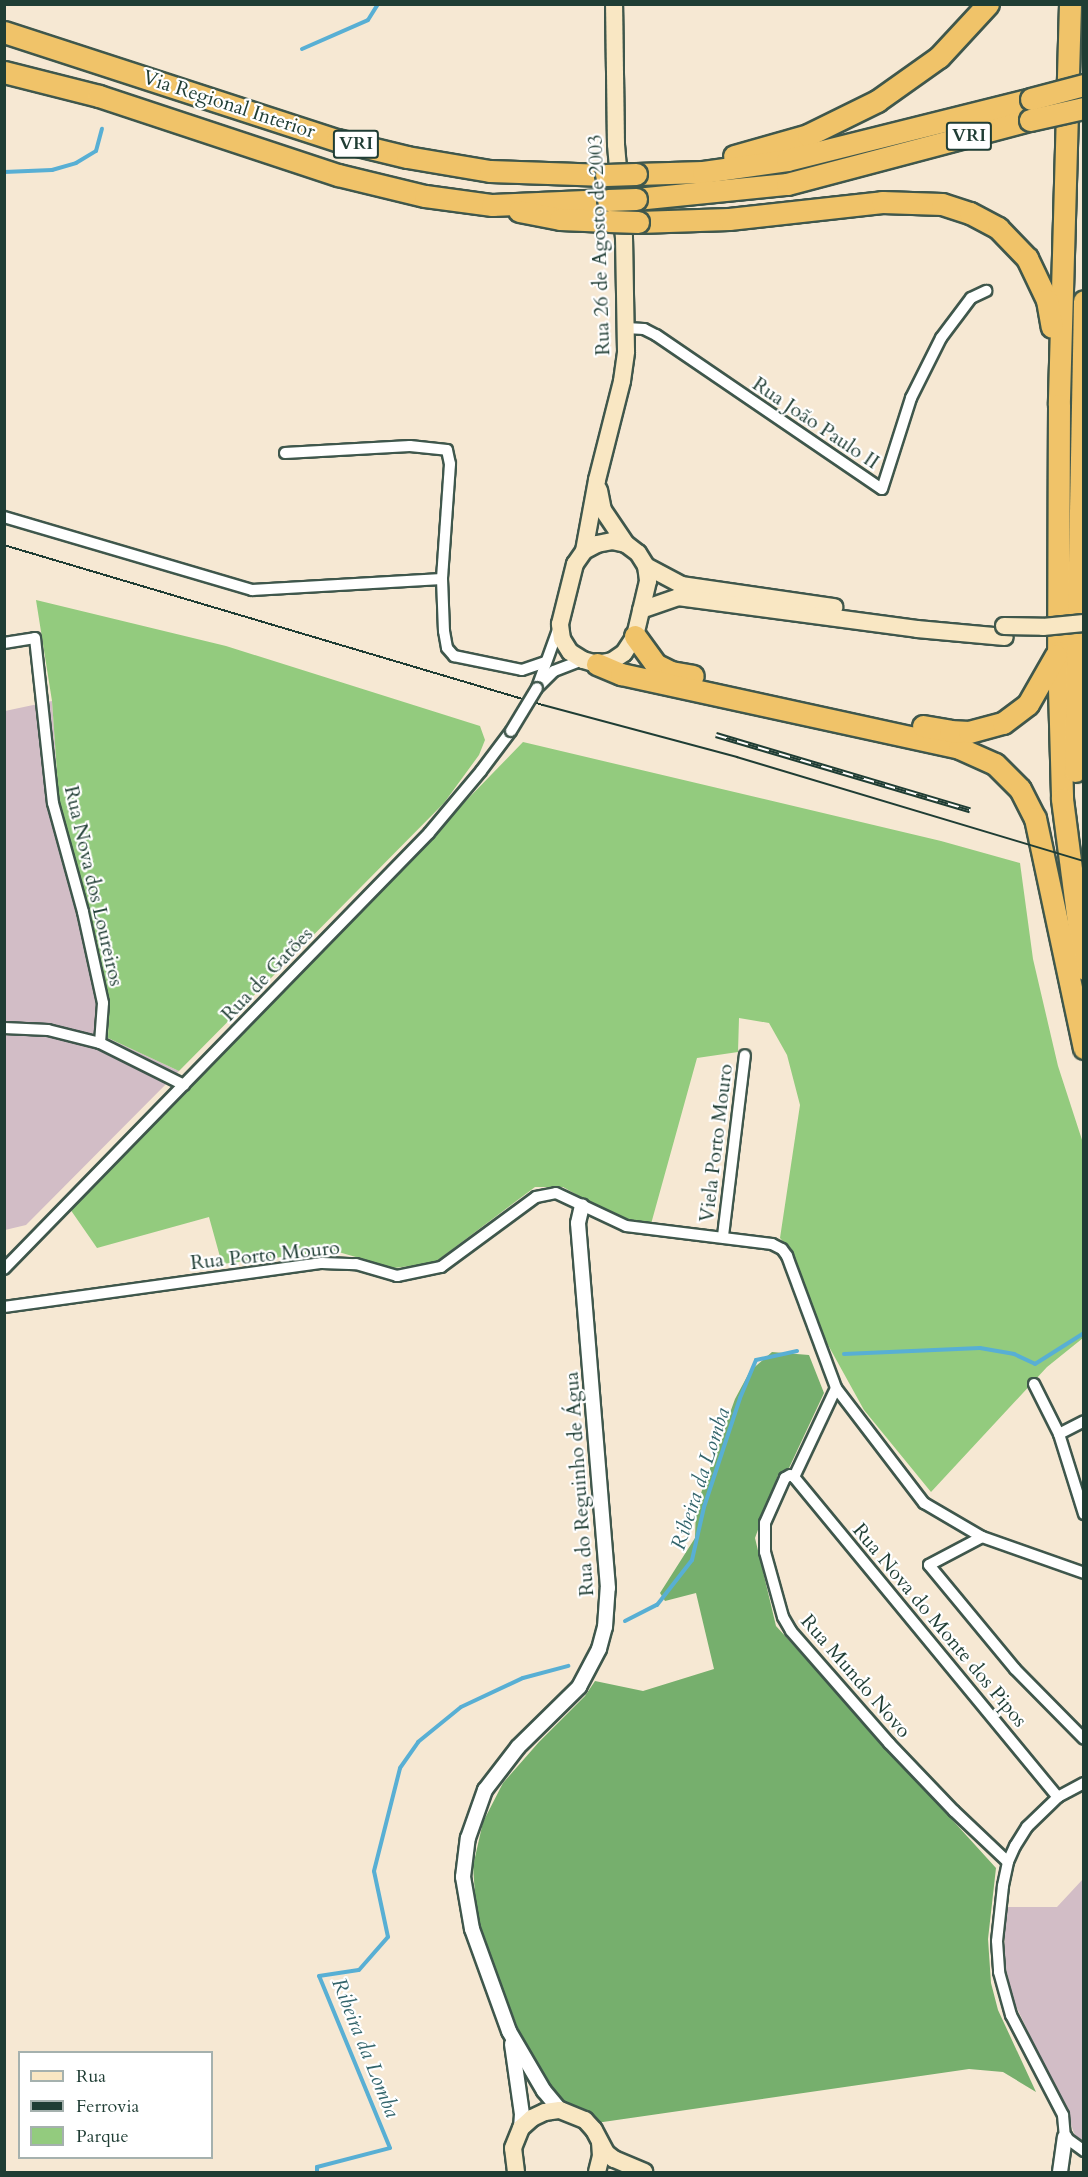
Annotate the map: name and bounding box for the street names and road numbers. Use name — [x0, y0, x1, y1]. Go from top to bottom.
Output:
street label: Via Regional Interior — [140, 65, 318, 143]
road number: VRI — [945, 121, 993, 151]
road number: VRI — [332, 129, 380, 159]
street label: Rua 26 de Agosto de 2003 — [583, 134, 615, 356]
street label: Rua João Paulo II — [748, 372, 884, 474]
street label: Rua Nova dos Loureiros — [59, 783, 129, 989]
street label: Rua de Gatões — [216, 922, 318, 1026]
street label: Viela Porto Mouro — [694, 1062, 738, 1224]
street label: Rua Porto Mouro — [189, 1235, 341, 1275]
street label: Rua do Reguinho de Água — [559, 1371, 599, 1597]
street label: Rua Nova do Monte dos Pipos — [848, 1518, 1032, 1732]
street label: Rua Mundo Novo — [796, 1609, 916, 1743]

